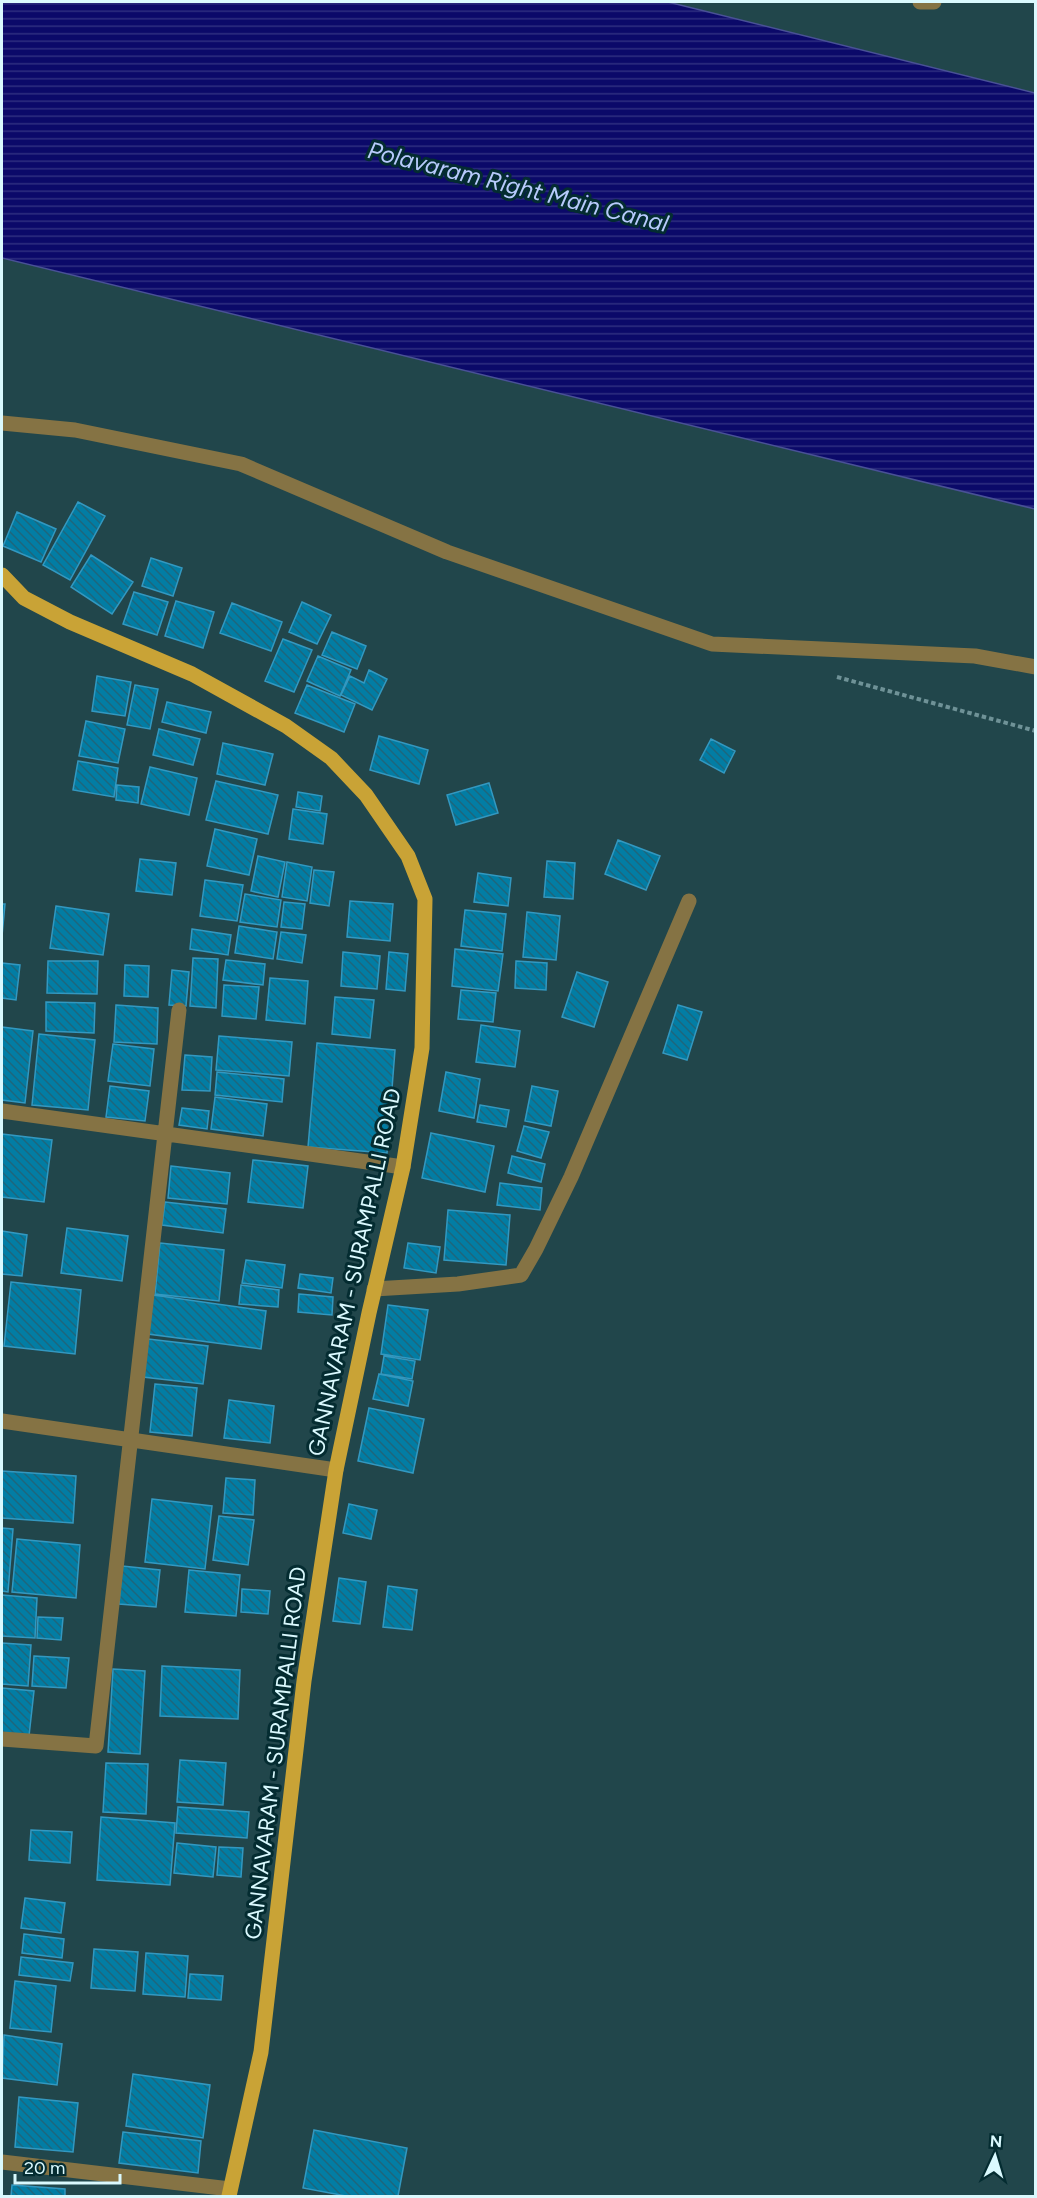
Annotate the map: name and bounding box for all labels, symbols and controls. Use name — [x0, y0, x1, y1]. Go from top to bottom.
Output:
water label: Polavaram Right Main Canal — [365, 135, 672, 238]
street label: GANNAVARAM - SURAMPALLI ROAD — [302, 1086, 407, 1458]
street label: GANNAVARAM - SURAMPALLI ROAD — [239, 1565, 312, 1941]
north arrow — [965, 2126, 1025, 2186]
text: N — [989, 2132, 1003, 2151]
scale bar — [15, 2147, 120, 2185]
text: 20 m — [24, 2157, 65, 2179]

